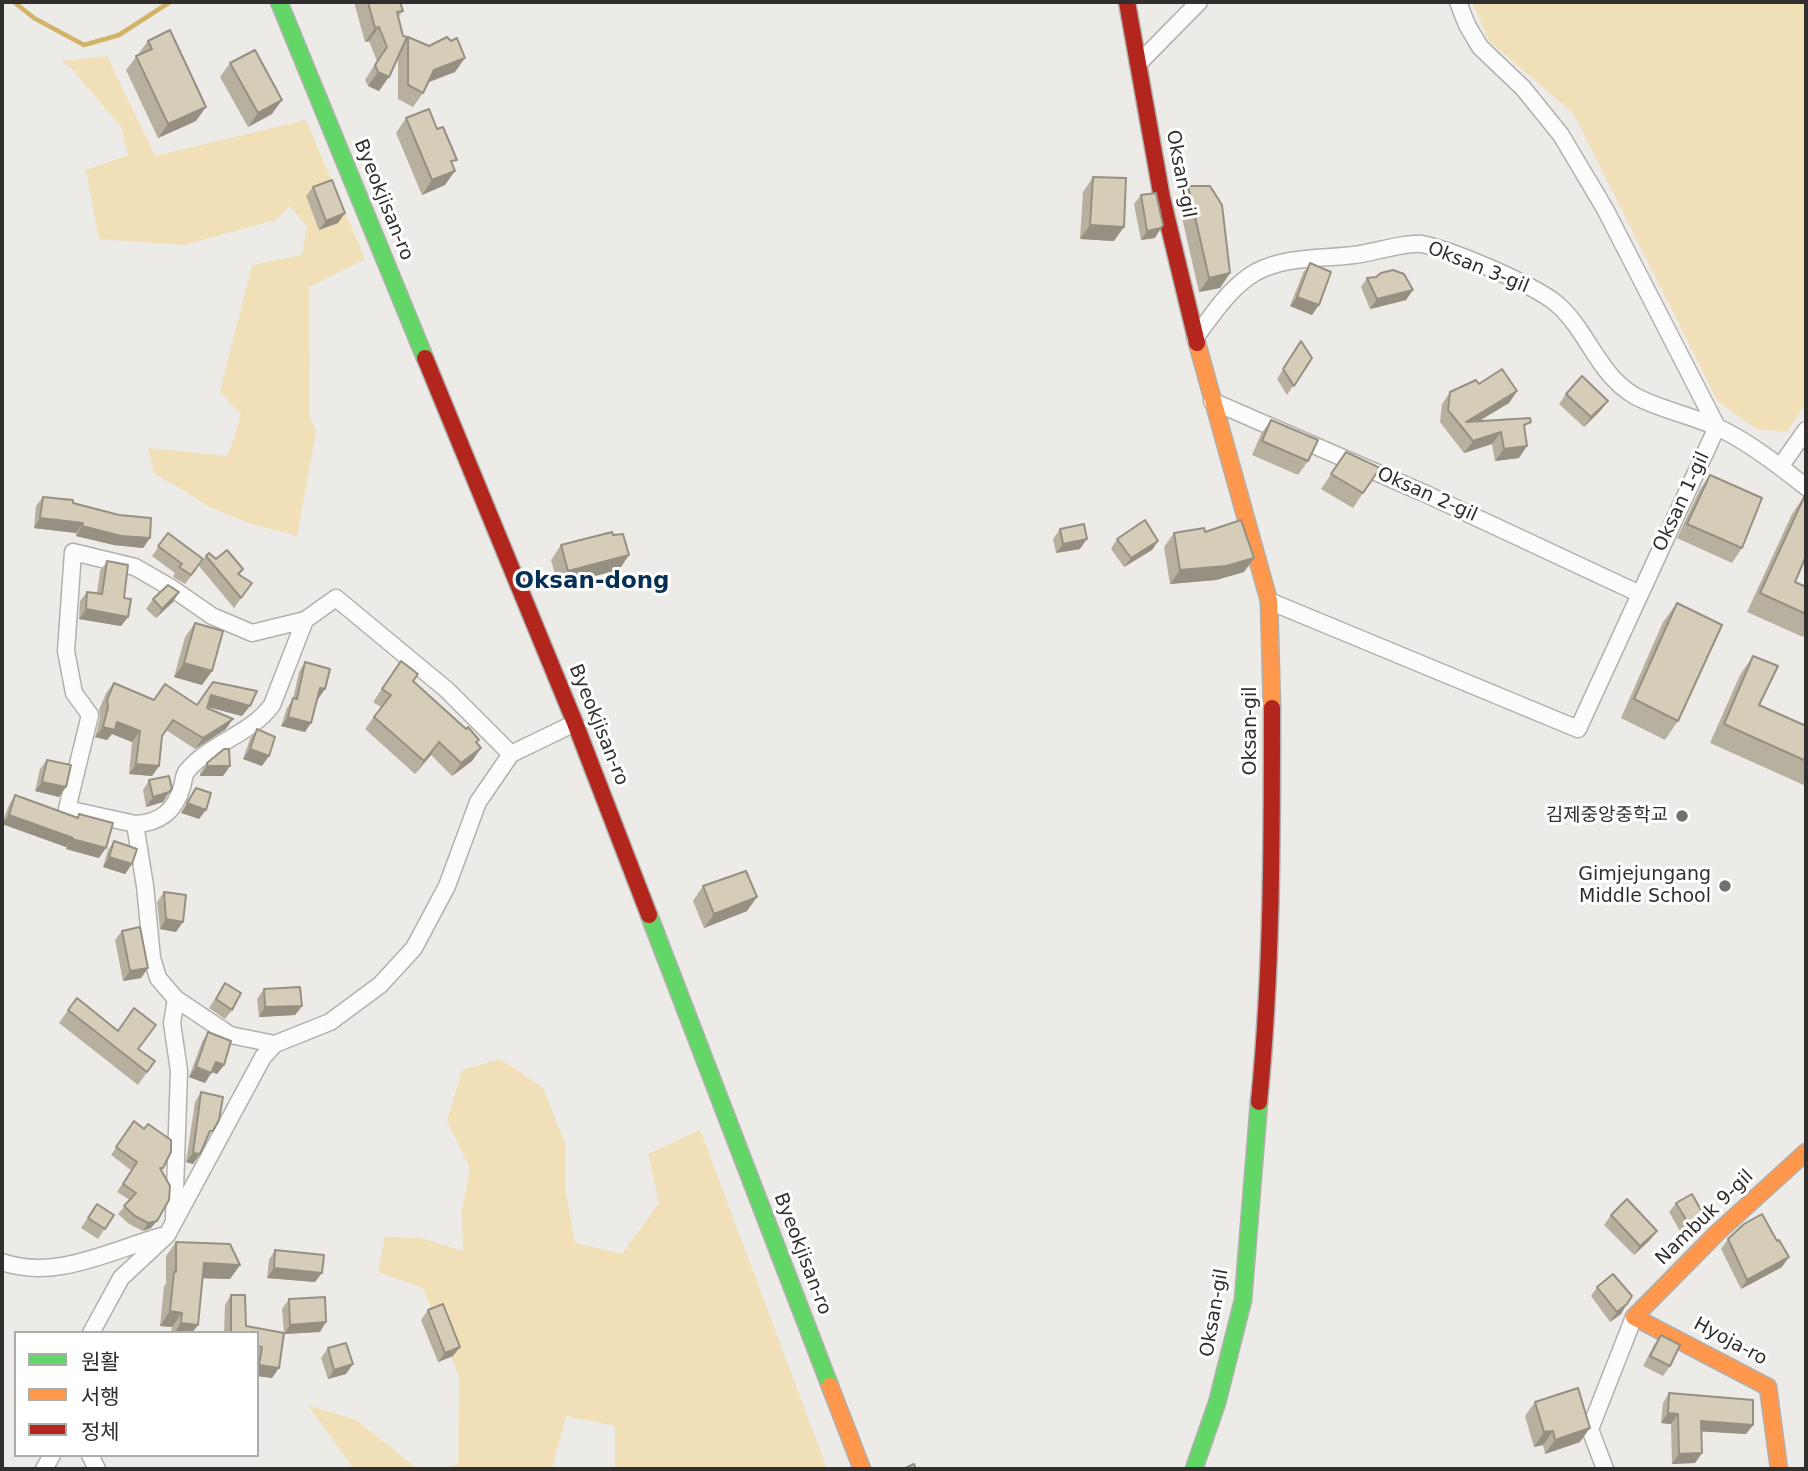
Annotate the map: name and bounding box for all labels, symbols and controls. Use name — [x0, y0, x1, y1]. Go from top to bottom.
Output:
street label: Oksan-gil — [1160, 128, 1200, 220]
street label: Byeokjisan-ro — [348, 136, 418, 264]
street label: Oksan 3-gil — [1424, 237, 1532, 299]
street label: Oksan 1-gil — [1649, 449, 1715, 555]
street label: Oksan 2-gil — [1373, 463, 1481, 527]
district label: Oksan-dong — [514, 568, 670, 596]
street label: Byeokjisan-ro — [563, 661, 633, 789]
street label: Oksan-gil — [1240, 686, 1262, 776]
place label: 김제중앙중학교 — [1546, 805, 1668, 827]
marker: 김제중앙중학교 — [1674, 808, 1690, 824]
place label: Gimjejungang Middle School — [1578, 864, 1711, 908]
marker: Gimjejungang Middle School — [1717, 878, 1733, 894]
street label: Nambuk 9-gil — [1651, 1166, 1759, 1270]
street label: Byeokjisan-ro — [768, 1190, 836, 1318]
street label: Oksan-gil — [1196, 1267, 1234, 1359]
street label: Hyoja-ro — [1689, 1313, 1771, 1371]
legend — [14, 1331, 259, 1457]
text: 원활 — [81, 1350, 120, 1374]
text: 서행 — [81, 1385, 120, 1409]
text: 정체 — [81, 1420, 120, 1444]

